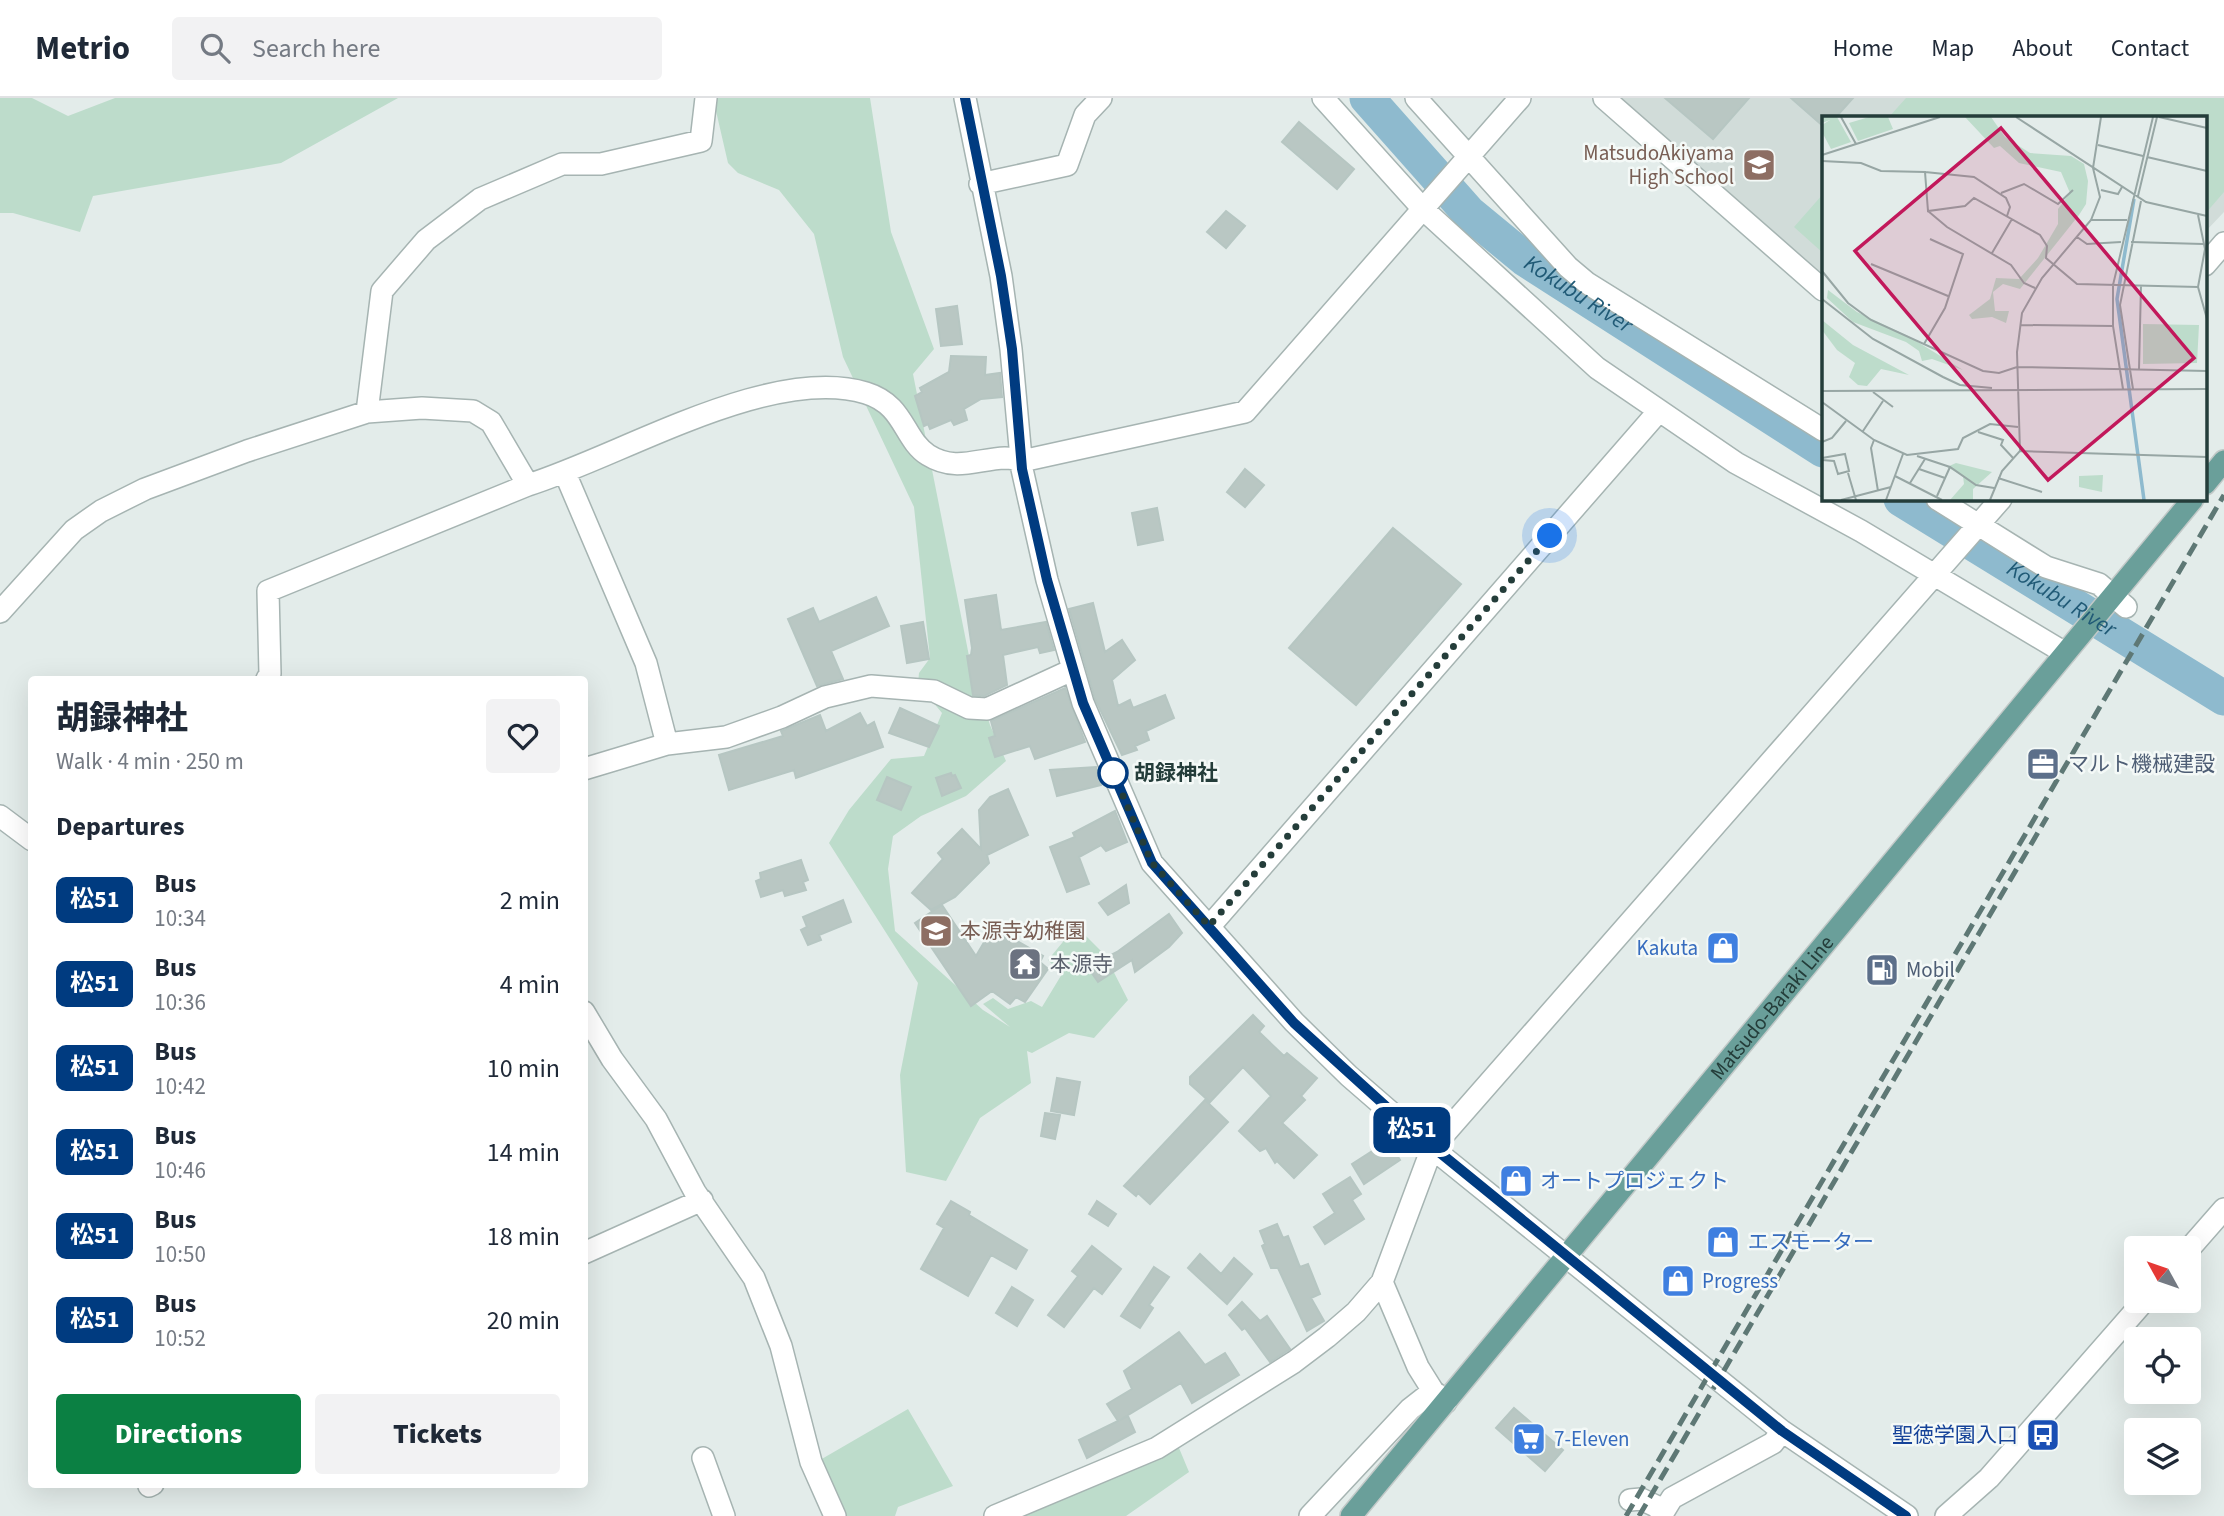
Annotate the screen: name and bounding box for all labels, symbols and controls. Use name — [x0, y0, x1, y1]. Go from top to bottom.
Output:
search box — [172, 17, 662, 80]
text: Metrio — [35, 25, 130, 72]
icon: search — [196, 29, 234, 67]
text: Search here — [252, 30, 380, 67]
text: Home — [1833, 31, 1893, 66]
text: Map — [1931, 31, 1974, 66]
text: About — [2012, 31, 2073, 66]
text: Contact — [2111, 31, 2189, 66]
inset map — [1822, 116, 2206, 500]
place label: MatsudoAkiyama High School — [1583, 138, 1734, 192]
school or university icon: MatsudoAkiyama High School — [1740, 146, 1778, 184]
water label: Kokubu River — [1518, 247, 1640, 342]
your location — [1532, 518, 1567, 553]
water label: Kokubu River — [2000, 552, 2124, 646]
text: 胡録神社 — [56, 695, 188, 742]
button: heart — [486, 699, 560, 773]
text: Walk · 4 min · 250 m — [56, 745, 244, 778]
office icon: マルト機械建設 — [2024, 745, 2062, 783]
place label: マルト機械建設 — [2068, 749, 2215, 779]
marker: 胡録神社 — [1098, 758, 1128, 788]
place label: 胡録神社 — [1134, 758, 1218, 788]
text: Departures — [56, 808, 184, 845]
text: Bus — [154, 865, 196, 902]
text: 松51 — [70, 882, 119, 917]
text: 2 min — [500, 882, 560, 919]
text: 10:34 — [154, 902, 206, 935]
school or university icon: 本源寺幼稚園 — [917, 912, 955, 950]
place label: 本源寺幼稚園 — [960, 916, 1086, 946]
street label: Matsudo-Baraki Line — [1703, 929, 1841, 1086]
shop icon: Kakuta — [1704, 929, 1742, 967]
place label: Kakuta — [1636, 933, 1698, 963]
temple icon: 本源寺 — [1006, 945, 1044, 983]
text: Bus — [154, 949, 196, 986]
place label: 本源寺 — [1050, 949, 1113, 979]
fuel station icon: Mobil — [1863, 951, 1901, 989]
place label: Mobil — [1906, 955, 1955, 985]
text: 松51 — [70, 966, 119, 1001]
text: 4 min — [500, 966, 560, 1003]
text: 10:36 — [154, 986, 206, 1019]
text: Bus — [154, 1033, 196, 1070]
text: 松51 — [70, 1050, 119, 1085]
text: 10 min — [487, 1050, 560, 1087]
text: 10:42 — [154, 1070, 206, 1103]
line badge: 松51 — [1372, 1107, 1452, 1153]
text: 松51 — [1387, 1112, 1437, 1147]
text: Bus — [154, 1117, 196, 1154]
text: 松51 — [70, 1134, 119, 1169]
text: 14 min — [487, 1134, 560, 1171]
text: 10:46 — [154, 1154, 206, 1187]
shop icon: オートプロジェクト — [1497, 1162, 1535, 1200]
place label: オートプロジェクト — [1540, 1166, 1729, 1196]
text: Bus — [154, 1201, 196, 1238]
text: 松51 — [70, 1218, 119, 1253]
text: 18 min — [487, 1218, 560, 1255]
shop icon: エスモーター — [1704, 1223, 1742, 1261]
place label: エスモーター — [1748, 1227, 1874, 1257]
north arrow — [2124, 1236, 2202, 1312]
map controls — [2124, 1236, 2201, 1495]
text: 10:50 — [154, 1238, 206, 1271]
shop icon: Progress — [1659, 1262, 1697, 1300]
place label: Progress — [1702, 1266, 1778, 1296]
text: Bus — [154, 1285, 196, 1322]
text: 松51 — [70, 1302, 119, 1337]
text: 20 min — [487, 1302, 560, 1339]
text: 10:52 — [154, 1322, 206, 1355]
button: locate — [2124, 1327, 2201, 1404]
button: Directions — [56, 1394, 301, 1474]
button: Tickets — [315, 1394, 560, 1474]
bus stop icon: 聖徳学園入口 — [2024, 1416, 2062, 1454]
button: layers — [2124, 1418, 2201, 1495]
supermarket icon: 7-Eleven — [1510, 1420, 1548, 1458]
place label: 聖徳学園入口 — [1892, 1420, 2018, 1450]
place label: 7-Eleven — [1554, 1424, 1630, 1454]

